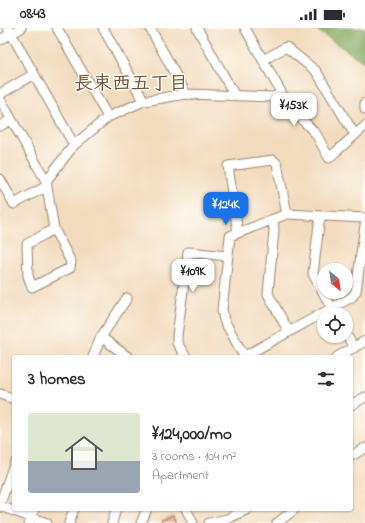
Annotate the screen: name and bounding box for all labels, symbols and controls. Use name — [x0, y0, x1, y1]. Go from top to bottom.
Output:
text: 08:43 — [20, 3, 46, 25]
district label: 長束西五丁目 — [74, 71, 188, 98]
pin: ¥153K — [266, 93, 322, 127]
text: ¥153K — [280, 96, 308, 115]
pin: ¥124K — [198, 192, 254, 226]
text: ¥124K — [212, 195, 240, 214]
pin: ¥109K — [165, 259, 221, 293]
text: ¥109K — [180, 262, 206, 281]
north arrow — [317, 263, 353, 299]
map controls — [317, 263, 353, 343]
button: locate — [317, 307, 353, 343]
text: 3 homes — [28, 367, 86, 392]
icon: filters — [315, 368, 337, 390]
text: ¥124,000/mo — [152, 422, 232, 447]
icon: home — [60, 429, 108, 477]
text: 3 rooms · 104 m² — [152, 447, 236, 466]
text: Apartment — [152, 466, 209, 485]

